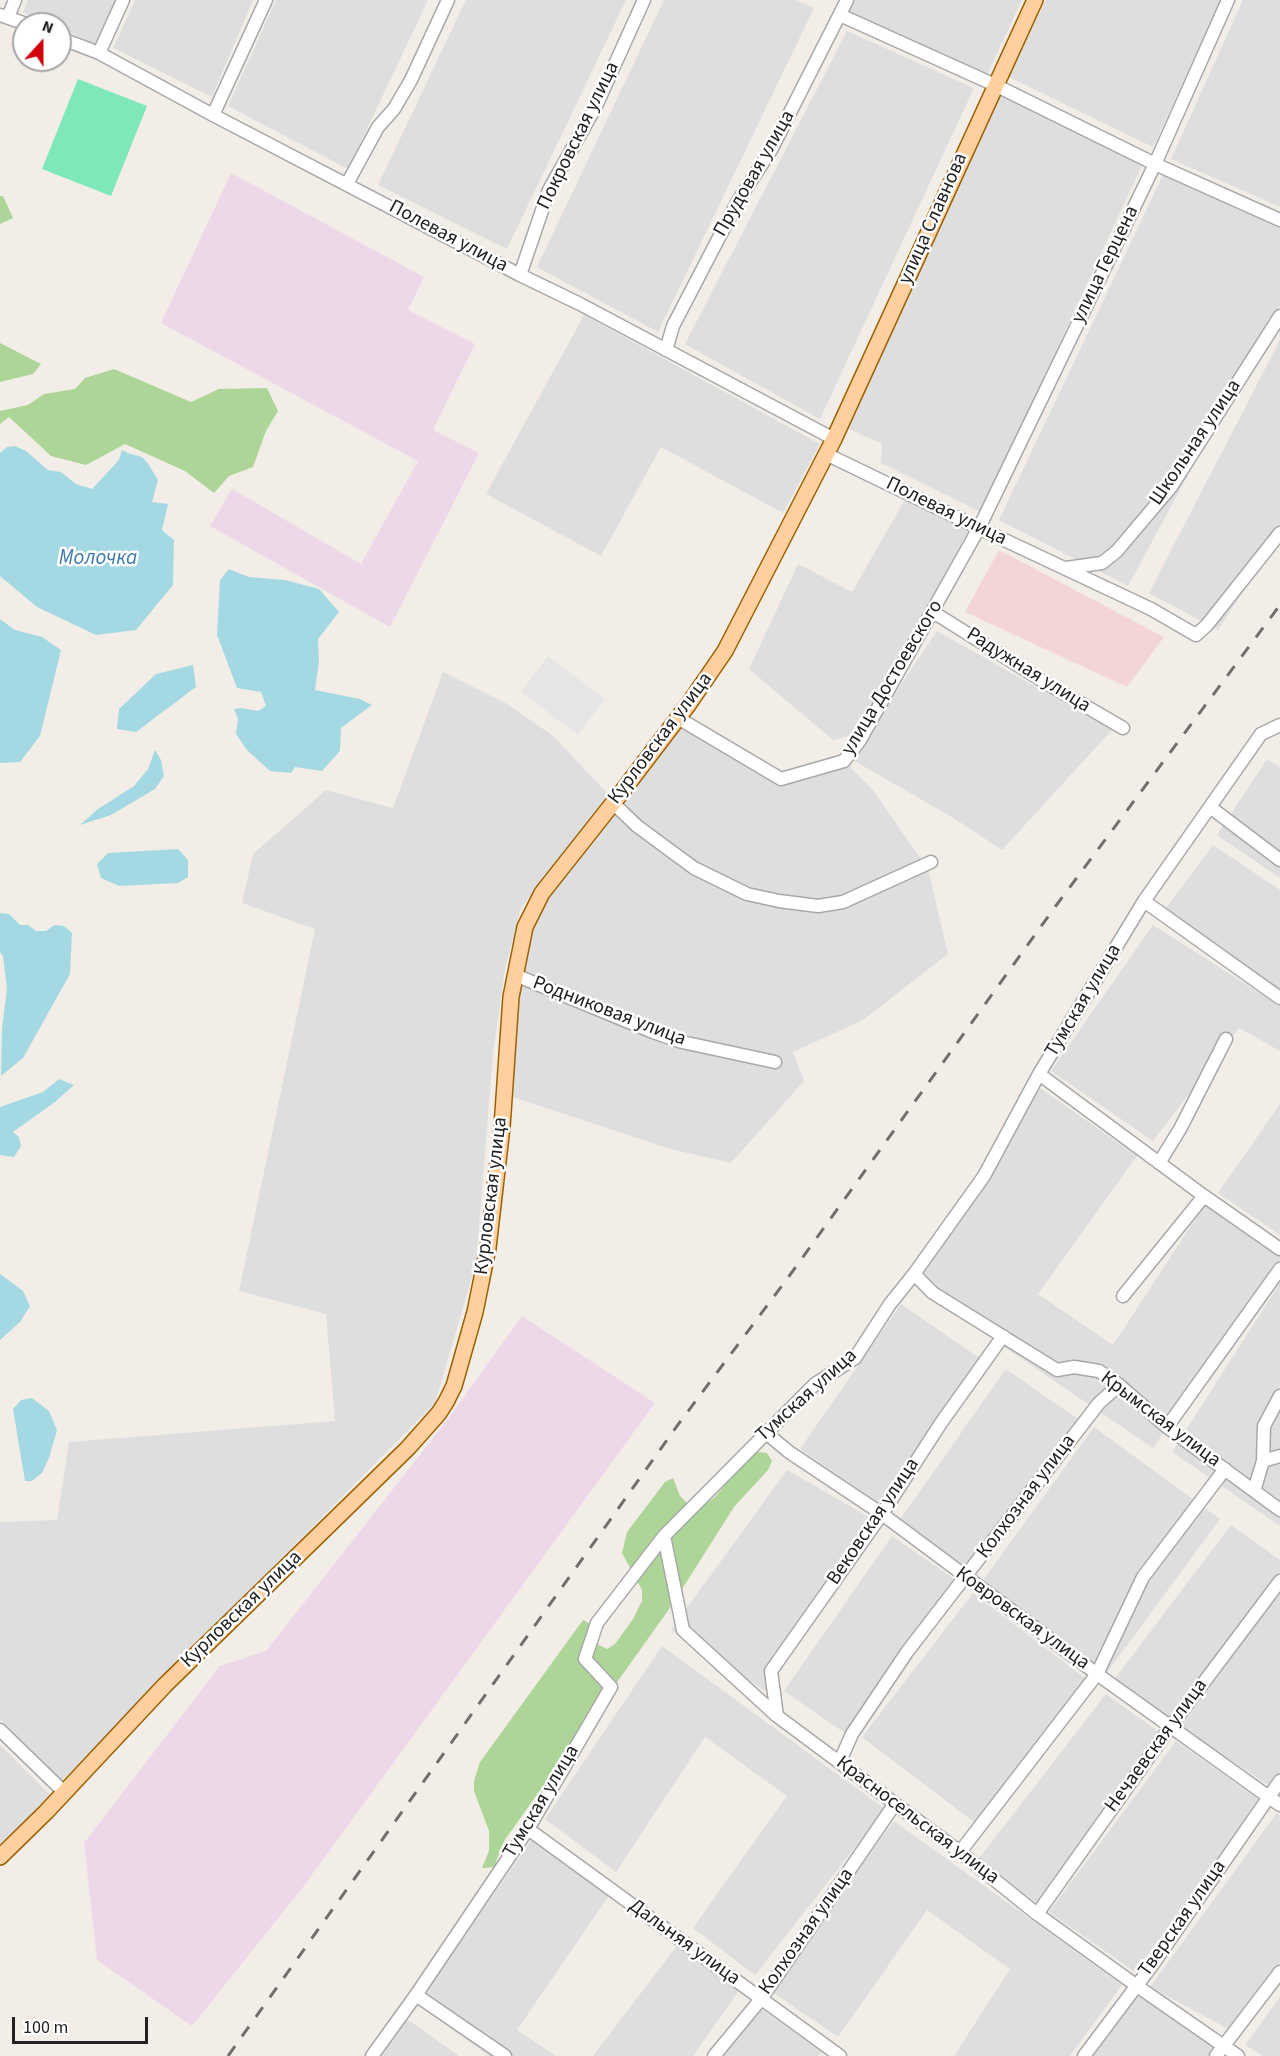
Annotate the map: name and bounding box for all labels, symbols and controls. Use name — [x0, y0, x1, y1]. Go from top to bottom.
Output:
north arrow — [12, 12, 72, 72]
text: N — [39, 15, 57, 39]
street label: Покровская улица — [533, 58, 625, 214]
street label: Прудовая улица — [709, 107, 801, 241]
street label: улица Славнова — [894, 150, 974, 288]
street label: Полевая улица — [384, 196, 512, 278]
street label: улица Герцена — [1067, 202, 1145, 328]
street label: Школьная улица — [1145, 376, 1247, 510]
street label: Полевая улица — [882, 472, 1010, 552]
water label: Молочка — [59, 546, 137, 572]
street label: улица Достоевского — [837, 596, 949, 760]
street label: Радужная улица — [961, 623, 1095, 719]
street label: Курловская улица — [604, 668, 718, 810]
street label: Тумская улица — [1041, 940, 1127, 1062]
street label: Родниковая улица — [529, 972, 689, 1052]
street label: Курловская улица — [470, 1116, 514, 1276]
street label: Тумская улица — [752, 1344, 862, 1448]
street label: Крымская улица — [1095, 1367, 1225, 1473]
street label: Колхозная улица — [973, 1430, 1081, 1564]
street label: Вековская улица — [823, 1454, 925, 1590]
street label: Курловская улица — [177, 1546, 307, 1674]
street label: Ковровская улица — [950, 1562, 1094, 1676]
street label: Нечаевская улица — [1101, 1675, 1213, 1817]
street label: Тумская улица — [499, 1741, 585, 1863]
street label: Красносельская улица — [831, 1752, 1003, 1890]
street label: Тверская улица — [1134, 1856, 1232, 1982]
street label: Колхозная улица — [754, 1864, 860, 2000]
street label: Дальняя улица — [624, 1895, 744, 1991]
scale bar — [15, 2005, 152, 2043]
text: 100 m — [23, 2015, 68, 2040]

